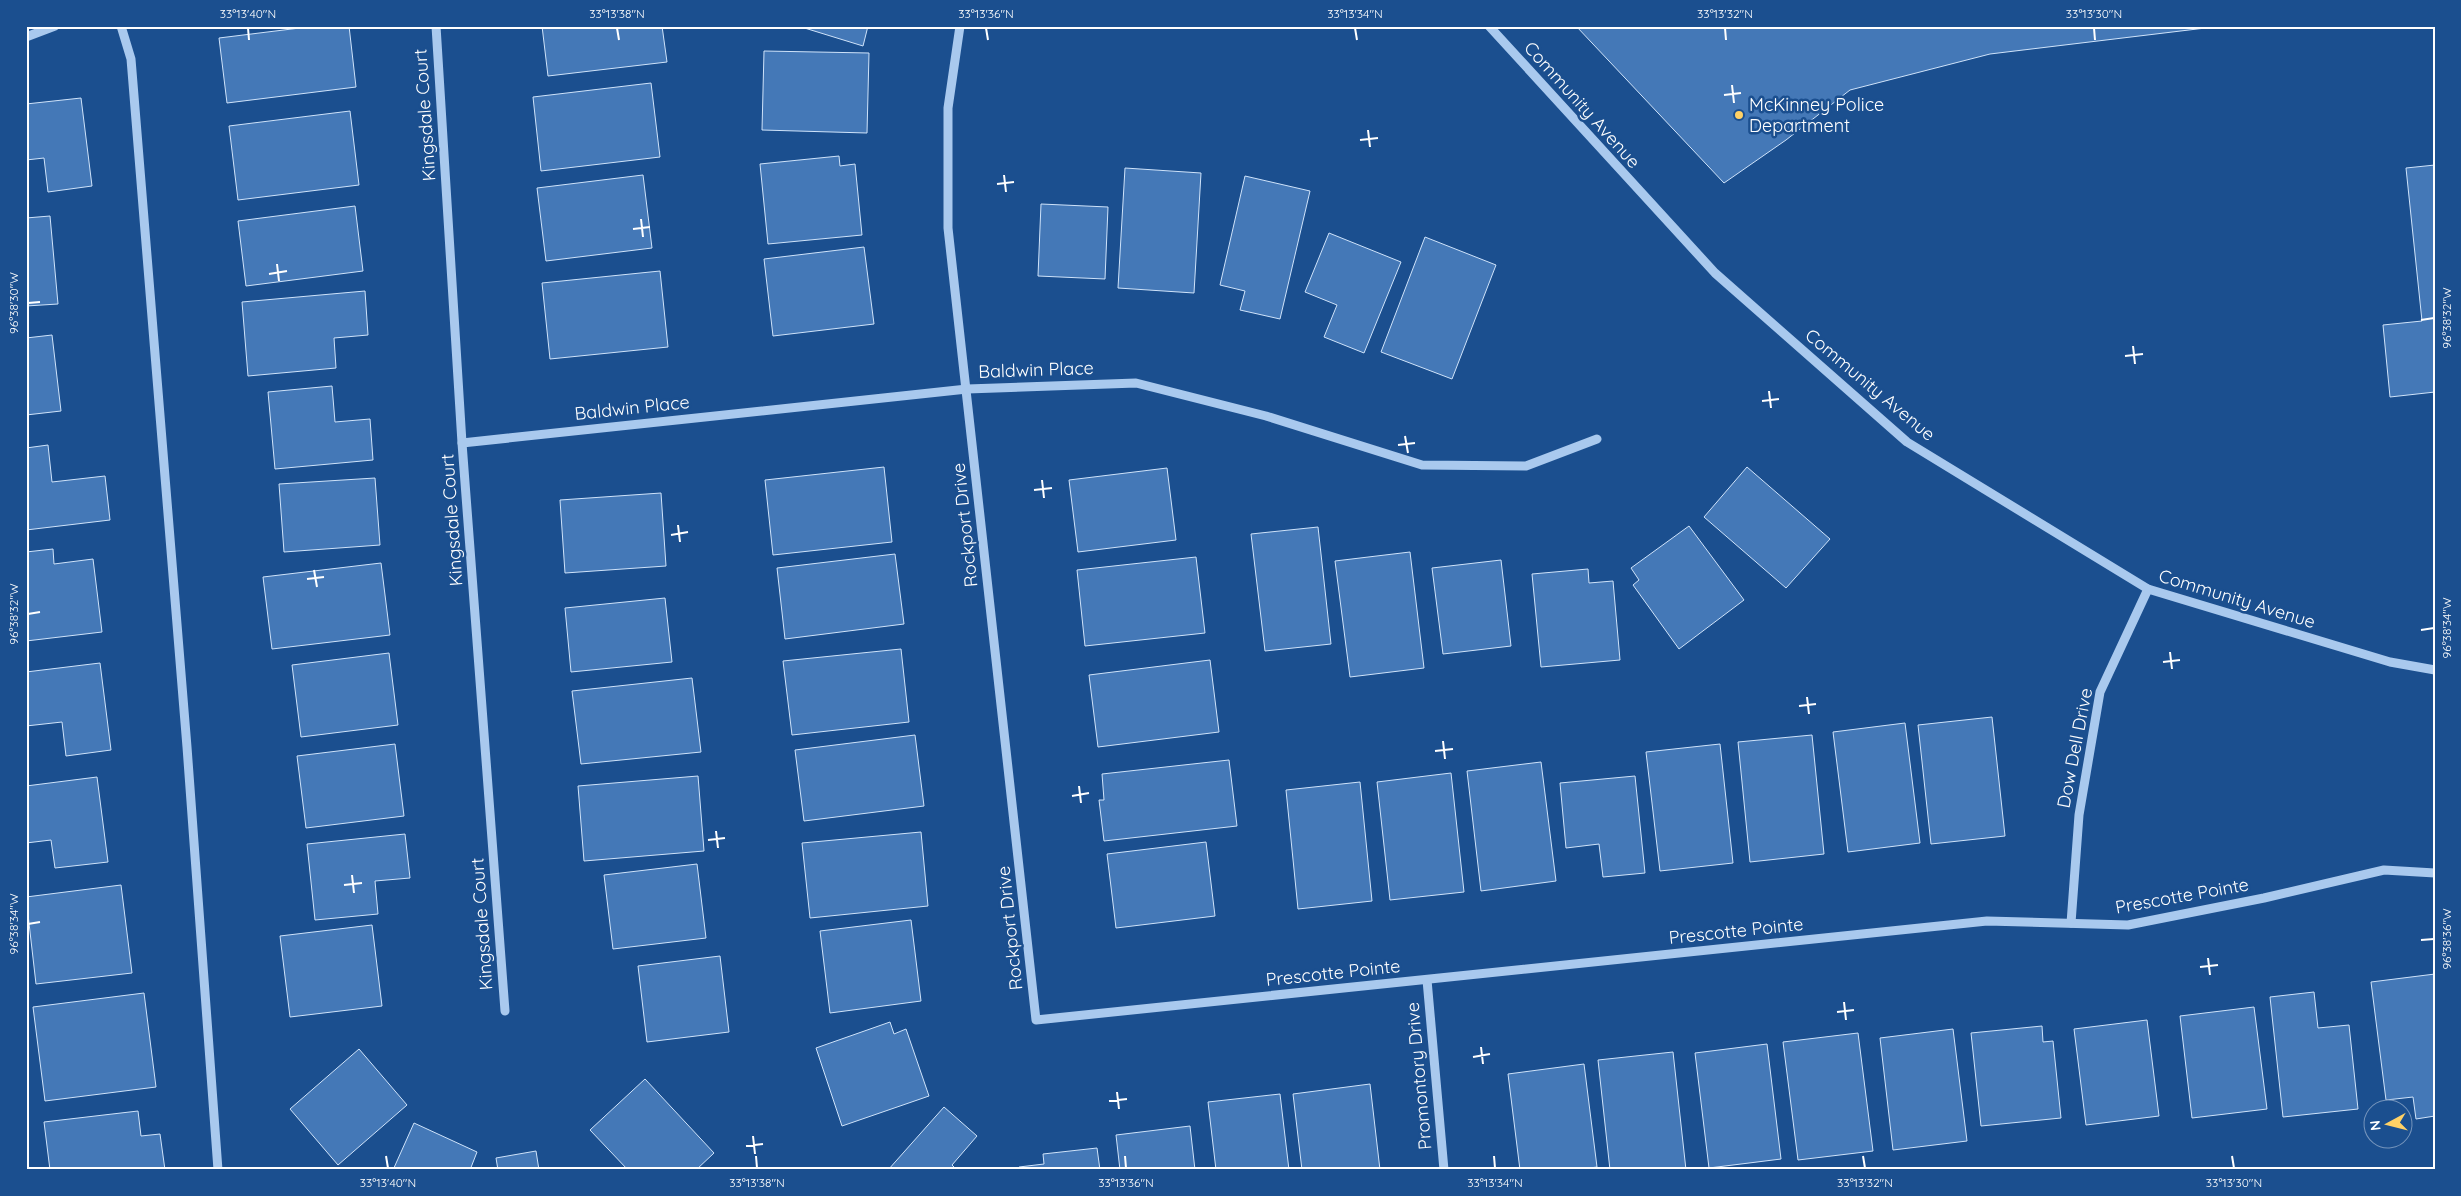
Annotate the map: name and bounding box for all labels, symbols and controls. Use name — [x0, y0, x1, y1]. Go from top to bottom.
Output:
text: 33°13'40"N — [220, 6, 276, 21]
text: 33°13'38"N — [589, 6, 645, 21]
text: 33°13'36"N — [958, 6, 1014, 21]
text: 33°13'34"N — [1327, 6, 1383, 21]
text: 33°13'32"N — [1697, 6, 1753, 21]
text: 33°13'30"N — [2066, 6, 2122, 21]
street label: Community Avenue — [1519, 36, 1645, 173]
street label: Kingsdale Court — [408, 48, 441, 182]
place label: McKinney Police Department — [1749, 93, 1884, 137]
marker: McKinney Police Department — [1733, 109, 1745, 121]
text: 96°38'30"W — [6, 272, 21, 334]
text: 96°38'32"W — [2439, 287, 2454, 349]
street label: Community Avenue — [1801, 323, 1940, 446]
street label: Baldwin Place — [978, 356, 1094, 383]
street label: Baldwin Place — [573, 390, 691, 425]
street label: Kingsdale Court — [435, 453, 468, 587]
street label: Rockport Drive — [947, 462, 982, 588]
street label: Community Avenue — [2156, 564, 2318, 633]
text: 96°38'32"W — [6, 583, 21, 645]
text: 96°38'34"W — [2439, 597, 2454, 659]
street label: Dow Dell Drive — [2052, 686, 2097, 810]
street label: Kingsdale Court — [465, 857, 498, 991]
street label: Rockport Drive — [992, 865, 1027, 991]
street label: Prescotte Pointe — [2113, 872, 2250, 919]
text: 96°38'34"W — [6, 893, 21, 955]
text: 96°38'36"W — [2439, 908, 2454, 970]
street label: Prescotte Pointe — [1668, 912, 1804, 949]
street label: Prescotte Pointe — [1265, 954, 1401, 991]
street label: Promontory Drive — [1401, 1001, 1436, 1151]
north arrow — [2364, 1098, 2414, 1148]
text: N — [2366, 1119, 2385, 1132]
text: 33°13'40"N — [360, 1175, 416, 1190]
text: 33°13'38"N — [729, 1175, 785, 1190]
text: 33°13'36"N — [1098, 1175, 1154, 1190]
text: 33°13'34"N — [1467, 1175, 1523, 1190]
text: 33°13'32"N — [1837, 1175, 1893, 1190]
text: 33°13'30"N — [2206, 1175, 2262, 1190]

